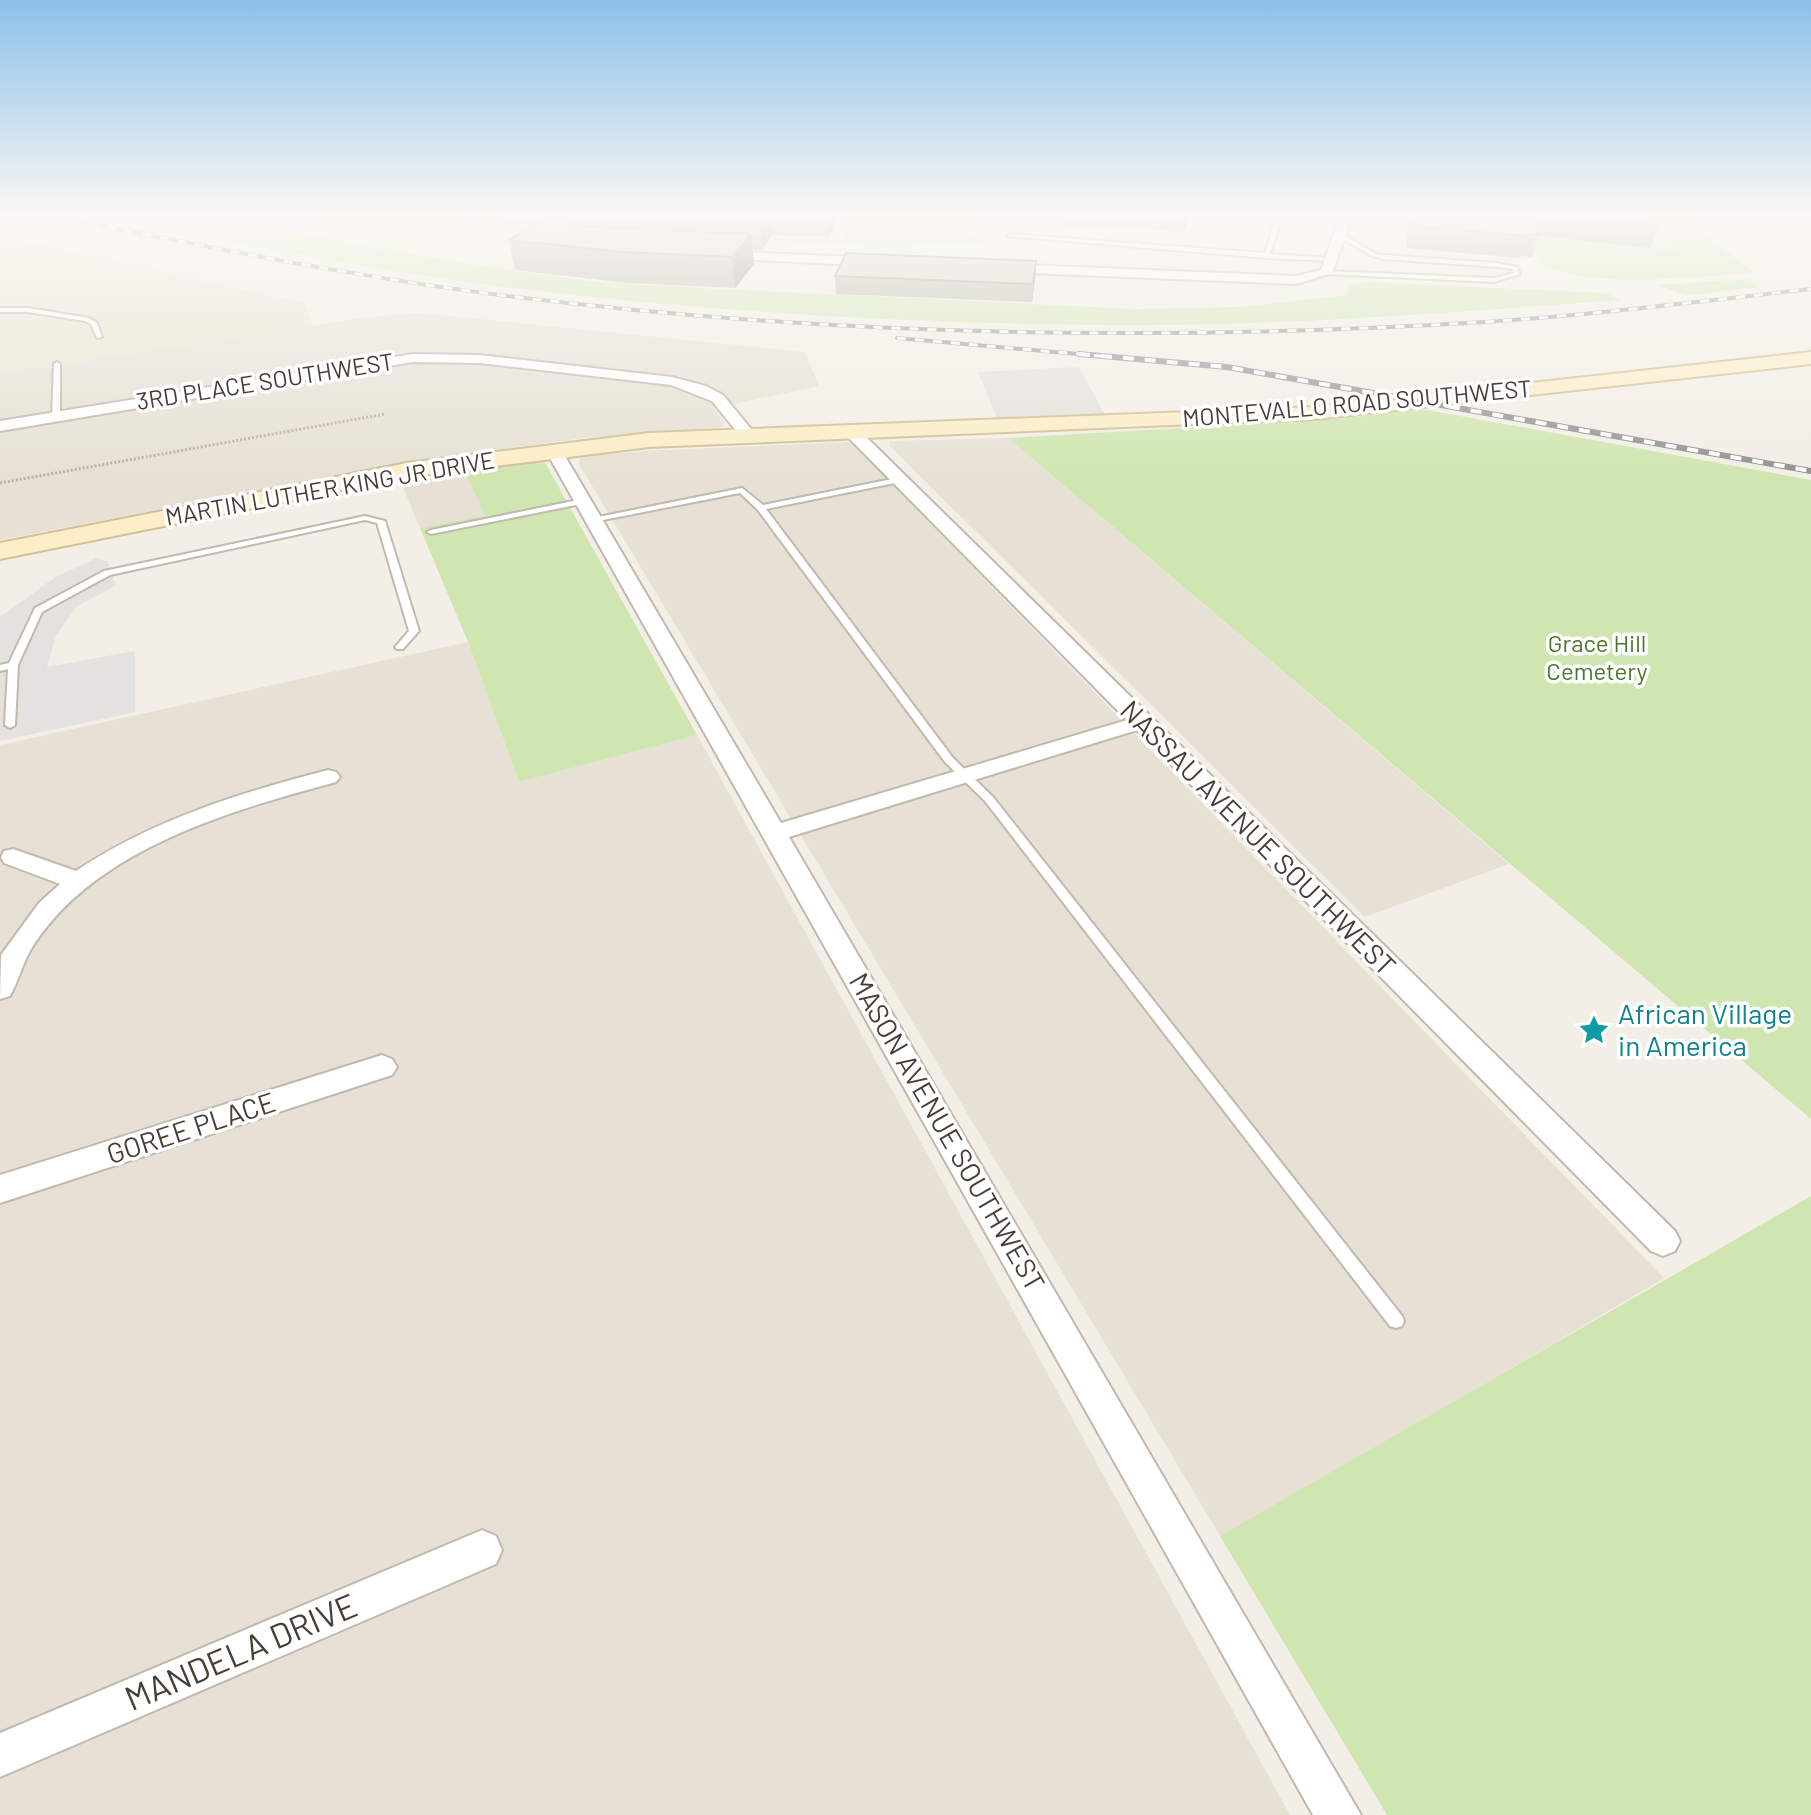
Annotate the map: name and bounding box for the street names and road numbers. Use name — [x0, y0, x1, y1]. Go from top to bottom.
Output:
street label: 3RD PLACE SOUTHWEST — [134, 346, 395, 415]
street label: MONTEVALLO ROAD SOUTHWEST — [1181, 373, 1533, 432]
street label: MARTIN LUTHER KING JR DRIVE — [163, 444, 497, 531]
street label: NASSAU AVENUE SOUTHWEST — [1114, 693, 1403, 982]
street label: MASON AVENUE SOUTHWEST — [843, 966, 1053, 1297]
street label: GOREE PLACE — [102, 1084, 279, 1170]
street label: MANDELA DRIVE — [118, 1583, 363, 1718]

